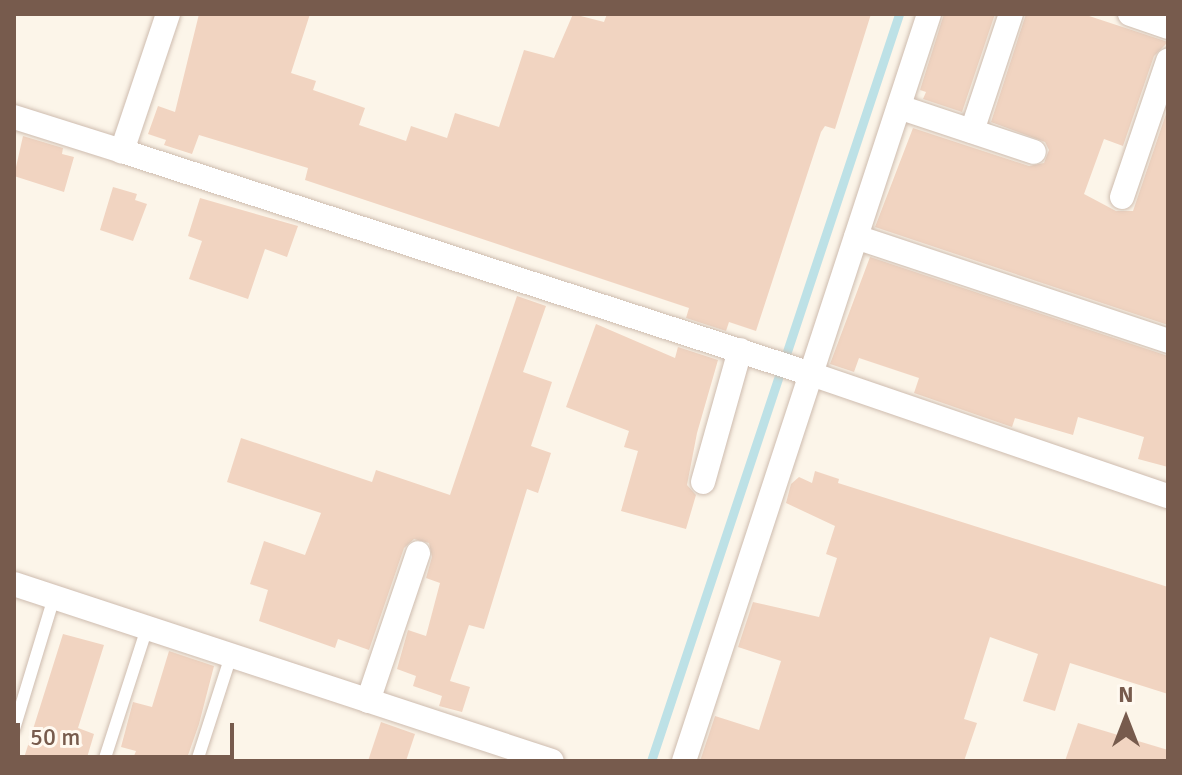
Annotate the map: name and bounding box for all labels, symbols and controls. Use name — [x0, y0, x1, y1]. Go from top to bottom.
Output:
north arrow — [1086, 679, 1166, 759]
text: N — [1118, 681, 1134, 708]
scale bar — [20, 707, 238, 757]
text: 50 m — [30, 722, 80, 752]

